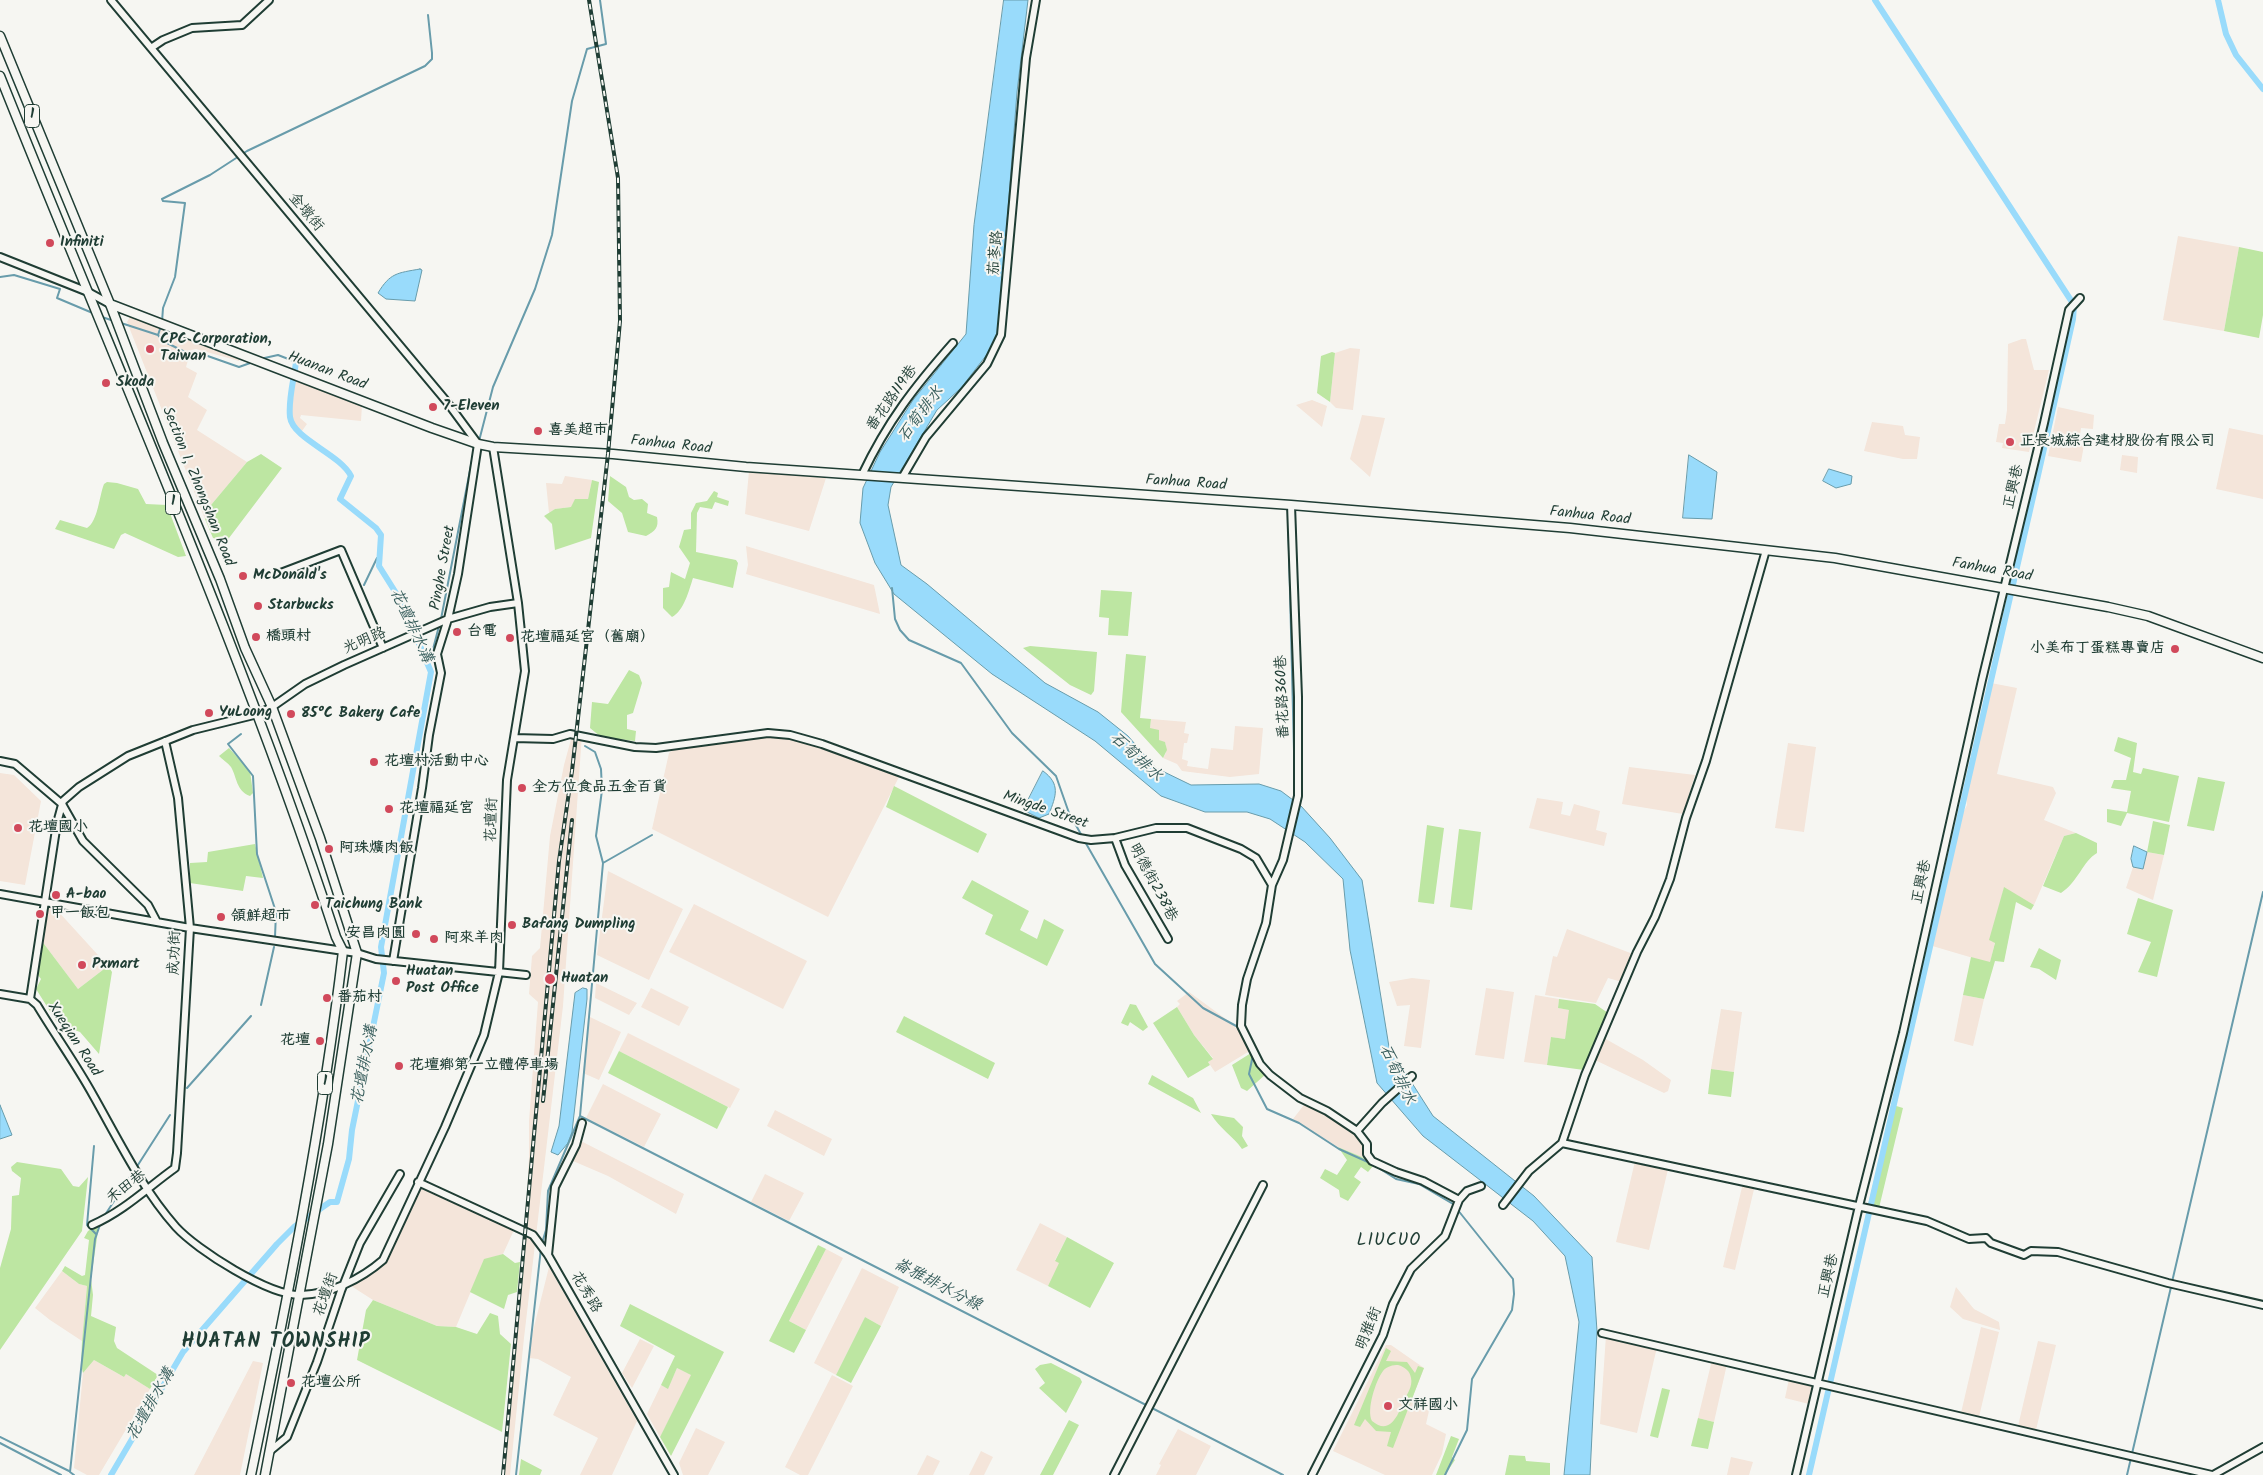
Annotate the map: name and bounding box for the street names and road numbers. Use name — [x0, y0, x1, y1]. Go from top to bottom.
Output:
road number: 1 — [24, 104, 40, 128]
street label: 金墩街 — [284, 190, 326, 236]
street label: 茄苳路 — [986, 230, 1008, 276]
street label: Huanan Road — [285, 349, 369, 395]
street label: 番花路119巷 — [864, 362, 922, 436]
street label: Section 1, Zhongshan Road — [157, 405, 237, 569]
street label: Fanhua Road — [630, 433, 712, 459]
street label: 正興巷 — [2001, 463, 2029, 511]
street label: Fanhua Road — [1145, 472, 1227, 496]
road number: 1 — [166, 492, 180, 514]
street label: Fanhua Road — [1549, 504, 1631, 530]
street label: Pinghe Street — [428, 524, 460, 612]
street label: Fanhua Road — [1950, 555, 2034, 587]
street label: 光明路 — [341, 625, 389, 659]
street label: 番花路360巷 — [1274, 655, 1294, 739]
street label: Mingde Street — [1000, 788, 1090, 834]
street label: 花壇街 — [483, 797, 503, 843]
street label: 明德街238巷 — [1124, 841, 1180, 925]
street label: 正興巷 — [1910, 858, 1936, 906]
street label: 成功街 — [166, 930, 186, 976]
street label: Xueqian Road — [42, 999, 104, 1081]
road number: 1 — [318, 1072, 332, 1094]
street label: 禾田巷 — [104, 1167, 150, 1209]
street label: 正興巷 — [1816, 1252, 1844, 1300]
street label: 花秀路 — [566, 1269, 604, 1317]
street label: 花壇街 — [311, 1271, 343, 1319]
street label: 明雅街 — [1353, 1305, 1387, 1353]

